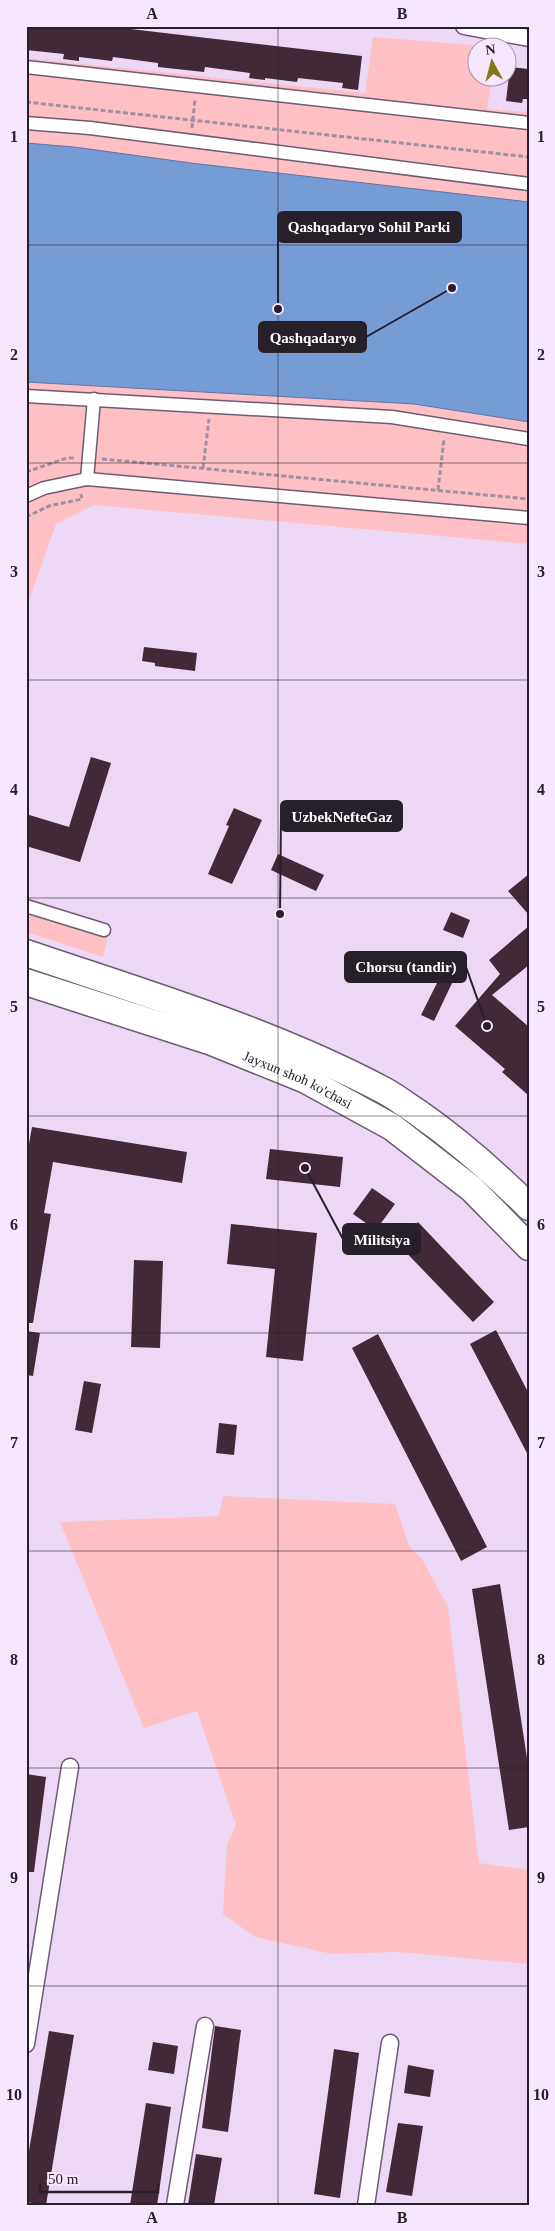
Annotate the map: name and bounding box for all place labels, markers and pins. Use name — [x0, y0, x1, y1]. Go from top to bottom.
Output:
callout: Qashqadaryo Sohil Parki — [278, 212, 461, 242]
callout: Qashqadaryo — [259, 322, 366, 352]
callout: UzbekNefteGaz — [281, 801, 402, 831]
callout: Chorsu (tandir) — [345, 952, 466, 982]
callout: Militsiya — [343, 1224, 420, 1254]

